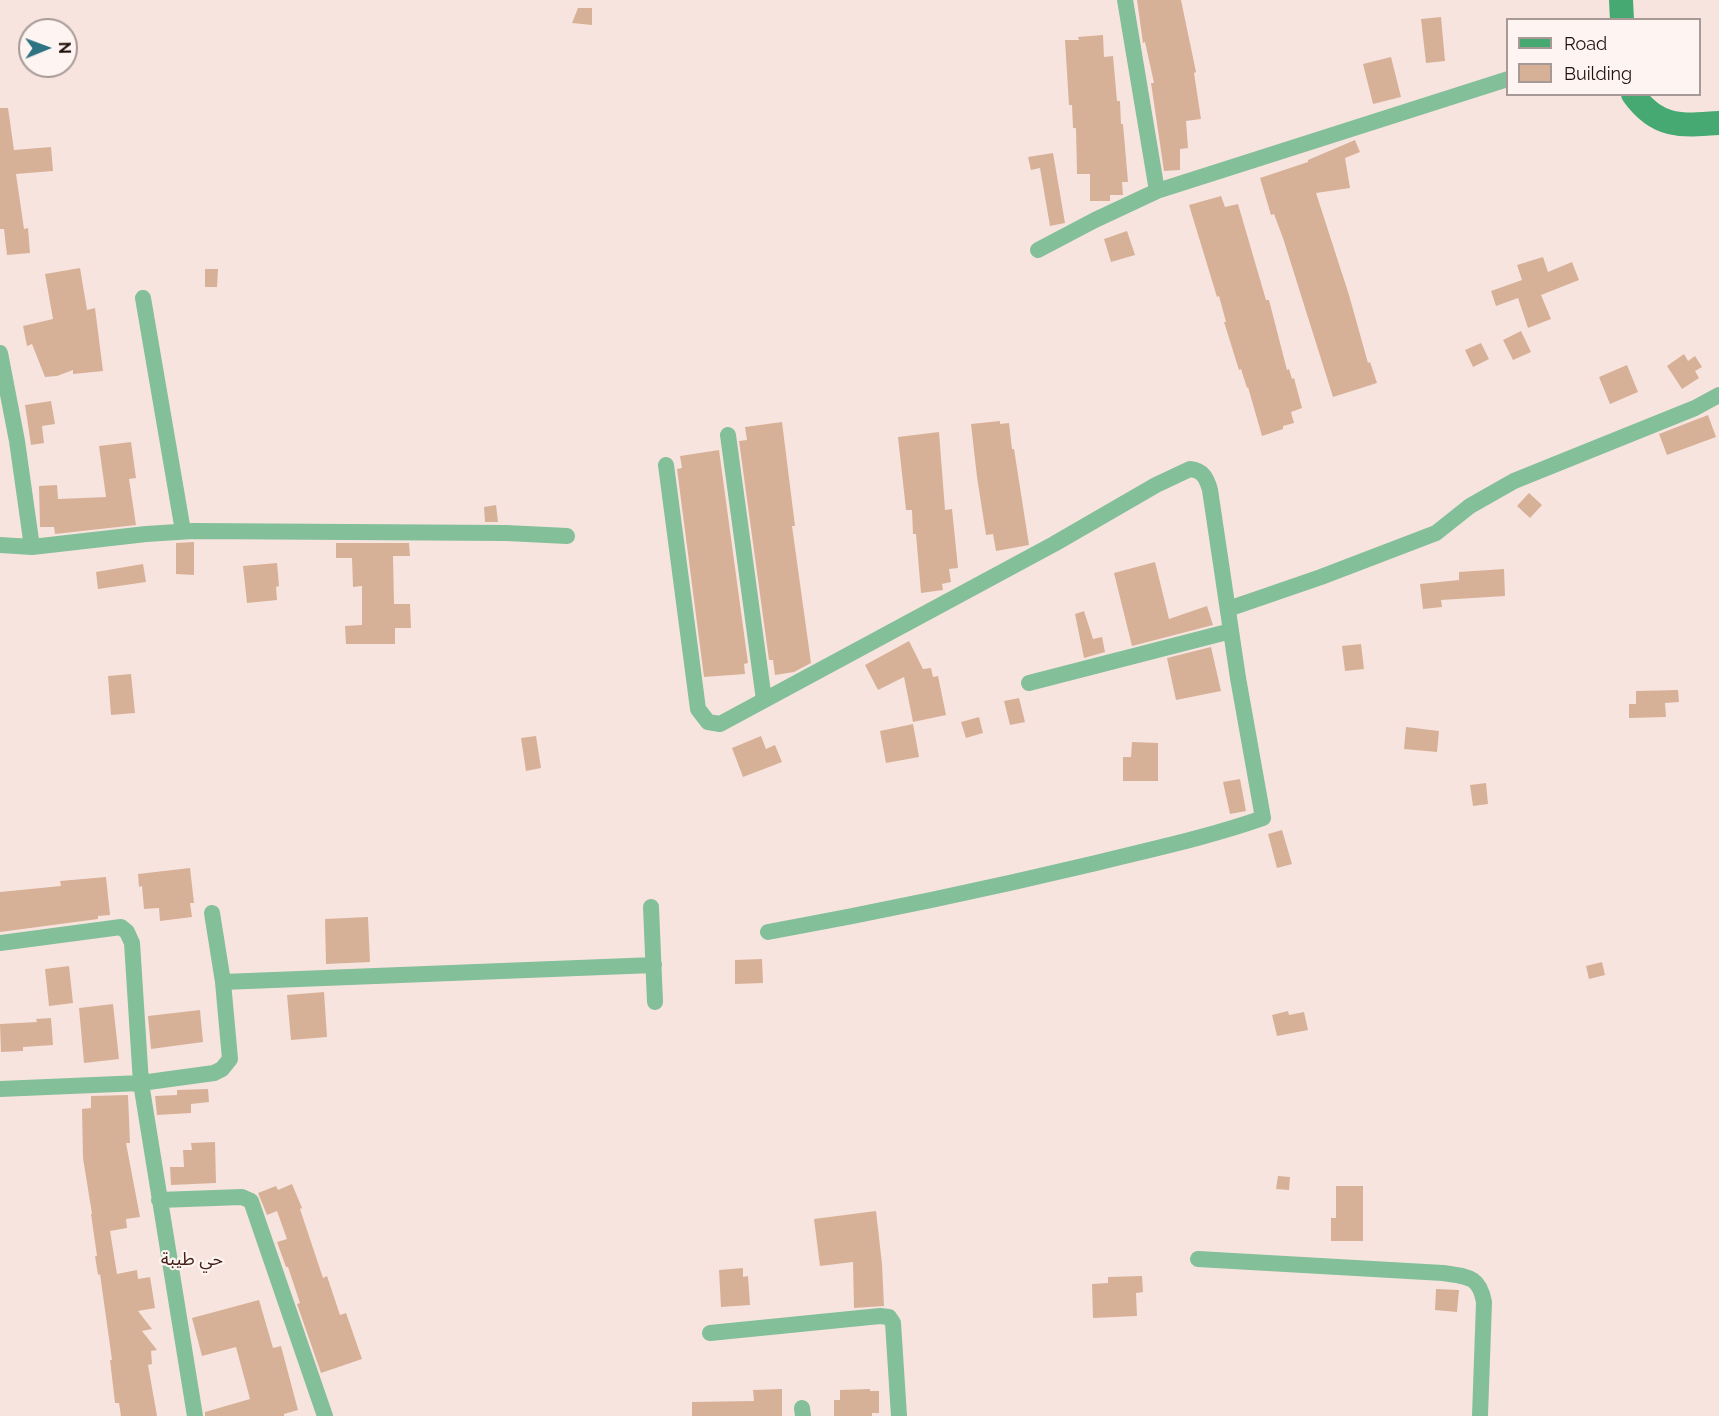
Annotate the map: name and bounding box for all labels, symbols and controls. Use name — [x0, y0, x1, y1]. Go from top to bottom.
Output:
north arrow — [18, 18, 78, 78]
legend — [1506, 18, 1701, 96]
text: Road — [1564, 33, 1607, 54]
text: N — [55, 41, 74, 54]
text: Building — [1564, 63, 1632, 84]
district label: حي طيبة — [161, 1249, 223, 1271]

